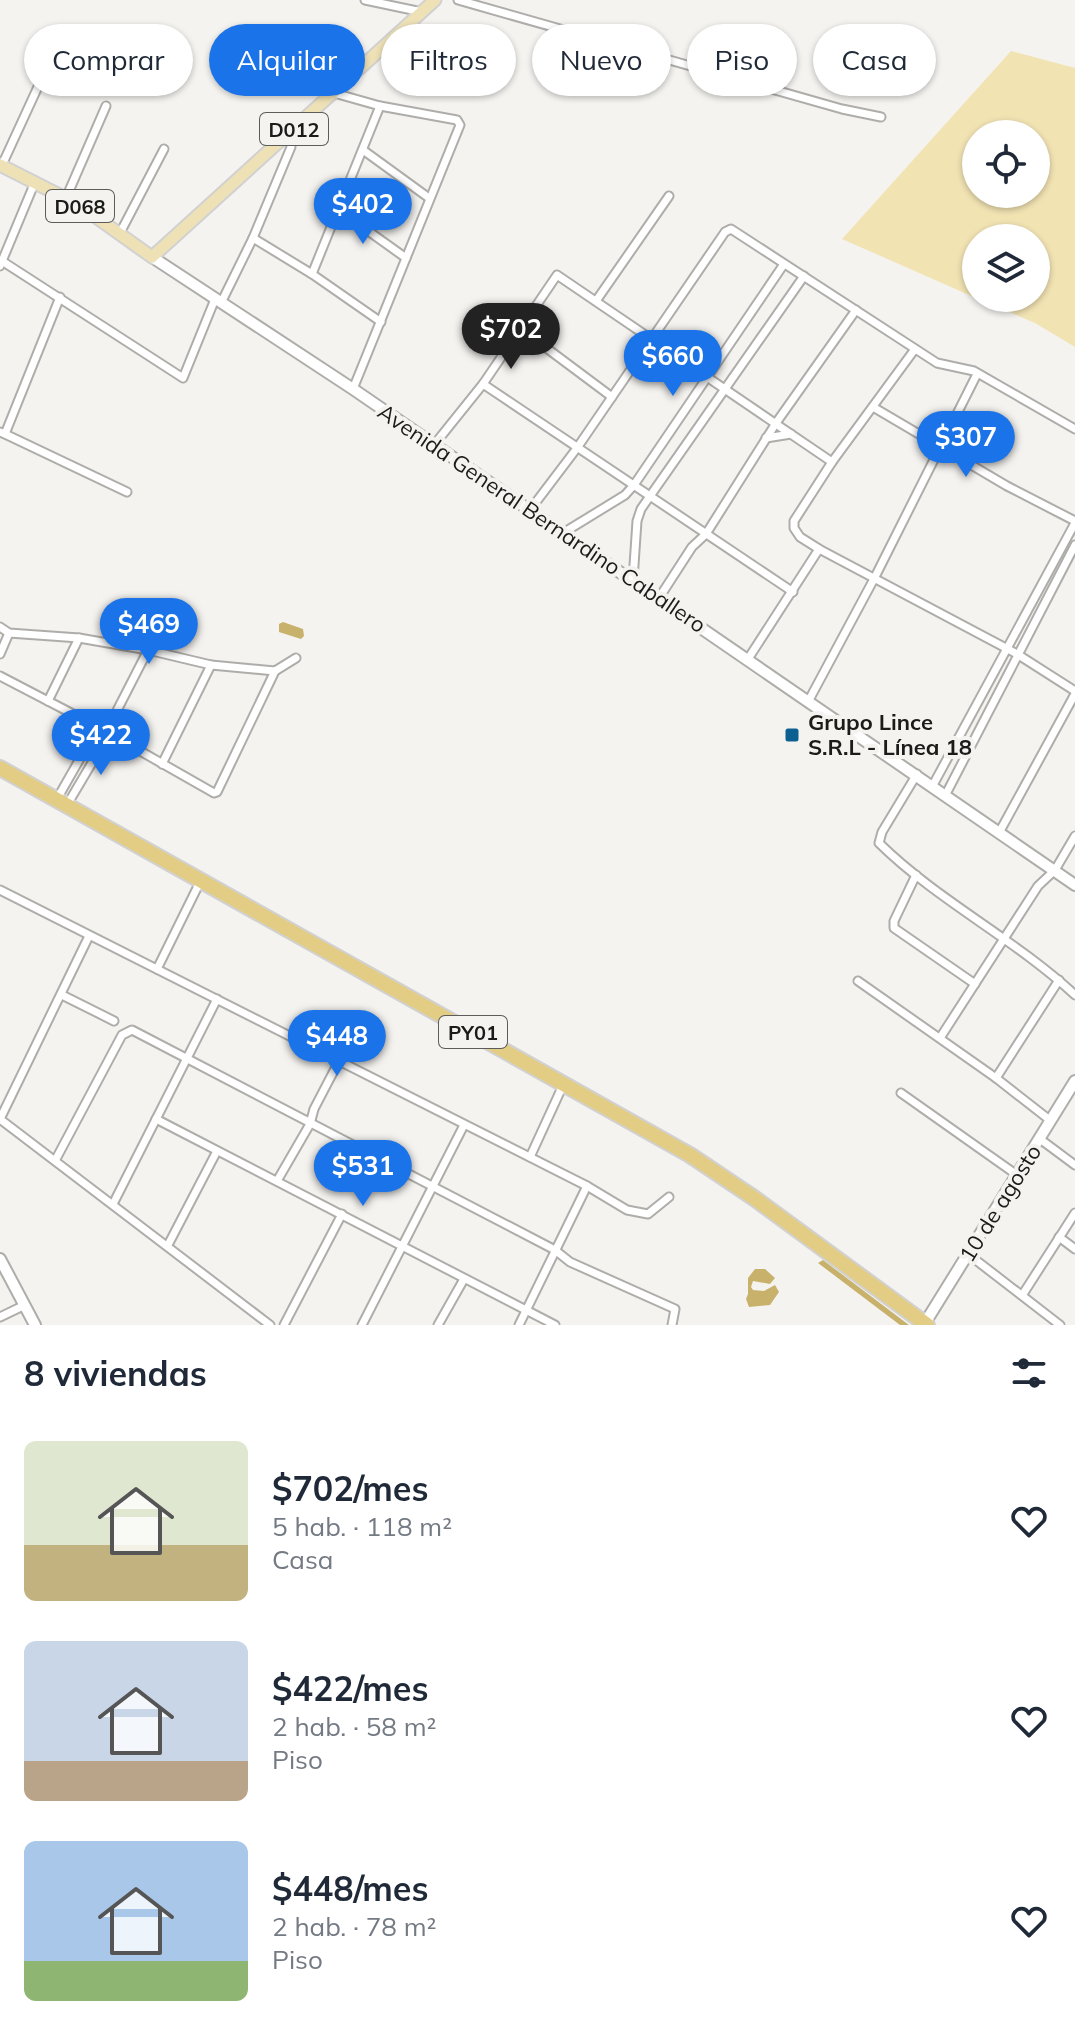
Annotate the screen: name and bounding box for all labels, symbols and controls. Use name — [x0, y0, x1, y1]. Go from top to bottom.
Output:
chip: Comprar — [24, 24, 193, 96]
chip: Alquilar — [209, 24, 365, 96]
chip: Filtros — [381, 24, 516, 96]
chip: Nuevo — [532, 24, 671, 96]
chip: Piso — [687, 24, 797, 96]
chip: Casa — [813, 24, 936, 96]
road number: D012 — [260, 113, 328, 145]
map controls — [962, 120, 1050, 312]
button: locate — [962, 120, 1050, 208]
pin: $402 — [316, 178, 410, 246]
text: $402 — [332, 187, 394, 220]
road number: D068 — [46, 190, 114, 222]
button: layers — [962, 224, 1050, 312]
pin: $702 — [464, 303, 558, 371]
text: $702 — [480, 312, 542, 345]
pin: $660 — [626, 330, 720, 398]
text: $660 — [642, 339, 704, 372]
street label: Avenida General Bernardino Caballero — [373, 397, 711, 639]
pin: $307 — [919, 411, 1013, 479]
text: $307 — [935, 420, 997, 453]
pin: $469 — [102, 598, 196, 666]
text: $469 — [118, 607, 180, 640]
place label: Grupo Lince S.R.L - Línea 18 — [808, 708, 972, 761]
pin: $422 — [54, 709, 148, 777]
text: $422 — [70, 718, 132, 751]
marker: Grupo Lince S.R.L - Línea 18 — [783, 726, 801, 744]
pin: $448 — [290, 1010, 384, 1078]
road number: PY01 — [439, 1016, 507, 1048]
text: $448 — [306, 1019, 368, 1052]
street label: 10 de agosto — [953, 1139, 1047, 1267]
pin: $531 — [316, 1140, 410, 1208]
text: $531 — [332, 1149, 394, 1182]
icon: filters — [1007, 1351, 1051, 1395]
text: 8 viviendas — [24, 1352, 207, 1395]
text: $702/mes — [272, 1467, 429, 1510]
icon: home — [88, 1473, 184, 1569]
icon: heart — [1007, 1499, 1051, 1543]
text: 5 hab. · 118 m² — [272, 1510, 452, 1543]
text: Casa — [272, 1543, 333, 1576]
text: $422/mes — [272, 1667, 429, 1710]
icon: home — [88, 1673, 184, 1769]
icon: heart — [1007, 1699, 1051, 1743]
text: 2 hab. · 58 m² — [272, 1710, 436, 1743]
text: Piso — [272, 1743, 323, 1776]
text: $448/mes — [272, 1867, 429, 1910]
icon: home — [88, 1873, 184, 1969]
icon: heart — [1007, 1899, 1051, 1943]
text: 2 hab. · 78 m² — [272, 1910, 436, 1943]
text: Piso — [272, 1943, 323, 1976]

